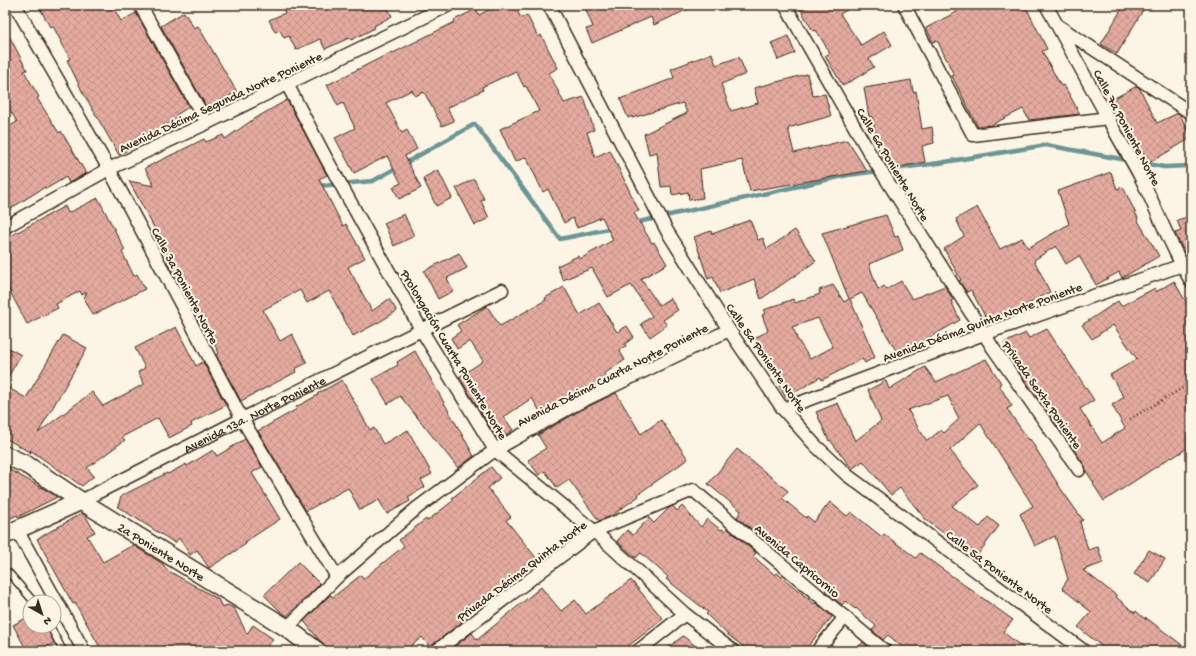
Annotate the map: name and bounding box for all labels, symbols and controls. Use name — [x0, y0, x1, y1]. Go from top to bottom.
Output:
street label: Avenida Décima Segunda Norte Poniente — [117, 49, 325, 157]
street label: Calle 7a Poniente Norte — [1089, 67, 1163, 189]
street label: Calle 6a Poniente Norte — [852, 106, 932, 225]
street label: Calle 3a Poniente Norte — [147, 225, 221, 347]
street label: Prolongación Cuarta Poniente Norte — [396, 267, 510, 443]
street label: Avenida Décima Quinta Norte Poniente — [881, 280, 1085, 367]
street label: Calle 5a Poniente Norte — [722, 301, 808, 416]
street label: Avenida Décima Cuarta Norte Poniente — [515, 321, 711, 431]
street label: Privada Sexta Poniente — [997, 338, 1084, 453]
street label: Avenida 13a. Norte Poniente — [182, 374, 329, 457]
street label: Privada Décima Quinta Norte — [454, 518, 591, 626]
street label: 2a Poniente Norte — [114, 520, 207, 586]
street label: Avenida Capricornio — [751, 522, 842, 602]
street label: Calle 5a Poniente Norte — [942, 528, 1055, 618]
north arrow — [22, 594, 62, 634]
text: N — [40, 613, 54, 627]

